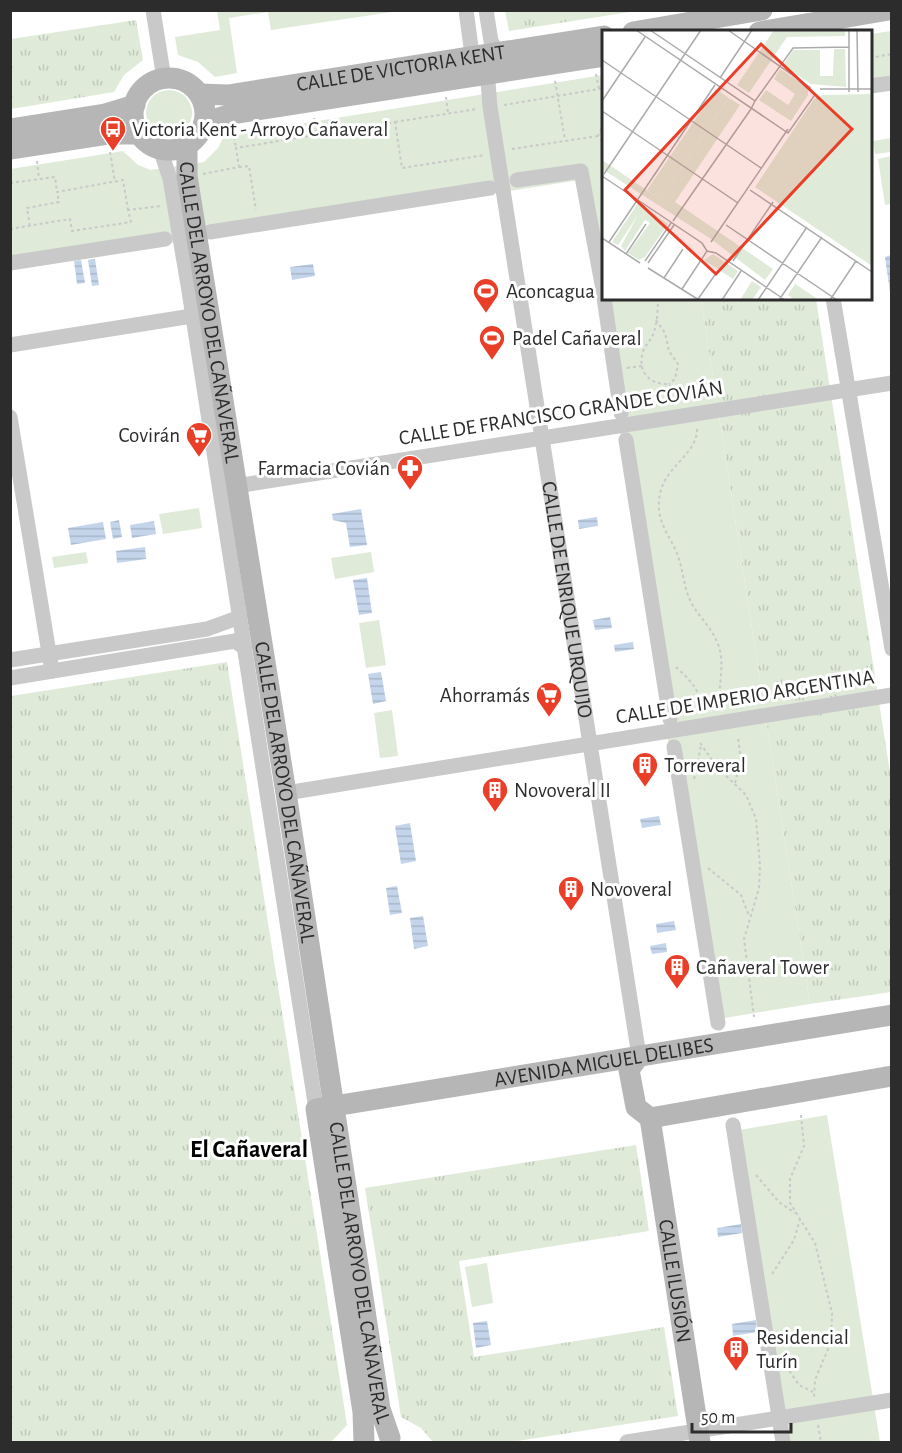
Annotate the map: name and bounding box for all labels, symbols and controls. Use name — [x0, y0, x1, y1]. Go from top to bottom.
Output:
inset map — [602, 30, 872, 300]
street label: CALLE DE VICTORIA KENT — [295, 41, 507, 95]
bus stop icon: Victoria Kent - Arroyo Cañaveral — [98, 114, 128, 152]
place label: Victoria Kent - Arroyo Cañaveral — [132, 119, 389, 140]
street label: CALLE DEL ARROYO DEL CAÑAVERAL — [176, 162, 243, 465]
sports icon: Aconcagua — [471, 276, 501, 314]
place label: Aconcagua — [506, 281, 595, 302]
sports icon: Padel Cañaveral — [477, 323, 507, 361]
place label: Padel Cañaveral — [512, 328, 642, 349]
street label: CALLE DE FRANCISCO GRANDE COVIÁN — [397, 375, 725, 449]
supermarket icon: Covirán — [184, 420, 214, 458]
place label: Covirán — [119, 425, 180, 446]
pharmacy icon: Farmacia Covián — [395, 453, 425, 491]
place label: Farmacia Covián — [258, 458, 390, 479]
street label: CALLE DE ENRIQUE URQUIJO — [538, 480, 596, 719]
street label: CALLE DEL ARROYO DEL CAÑAVERAL — [251, 640, 319, 945]
street label: CALLE DE IMPERIO ARGENTINA — [614, 666, 876, 728]
supermarket icon: Ahorramás — [534, 680, 564, 718]
place label: Ahorramás — [440, 685, 530, 706]
building icon: Torreveral — [630, 750, 660, 788]
place label: Torreveral — [664, 755, 746, 776]
building icon: Novoveral II — [480, 775, 510, 813]
place label: Novoveral II — [514, 780, 611, 801]
building icon: Novoveral — [556, 874, 586, 912]
place label: Novoveral — [590, 879, 672, 900]
building icon: Cañaveral Tower — [662, 952, 692, 990]
place label: Cañaveral Tower — [696, 957, 829, 978]
street label: AVENIDA MIGUEL DELIBES — [492, 1034, 715, 1090]
street label: CALLE DEL ARROYO DEL CAÑAVERAL — [326, 1120, 395, 1426]
district label: El Cañaveral — [190, 1138, 308, 1162]
street label: CALLE ILUSIÓN — [655, 1218, 695, 1344]
place label: Residencial Turín — [756, 1327, 849, 1372]
building icon: Residencial Turín — [721, 1334, 751, 1372]
scale bar — [692, 1396, 791, 1434]
text: 50 m — [701, 1409, 735, 1427]

